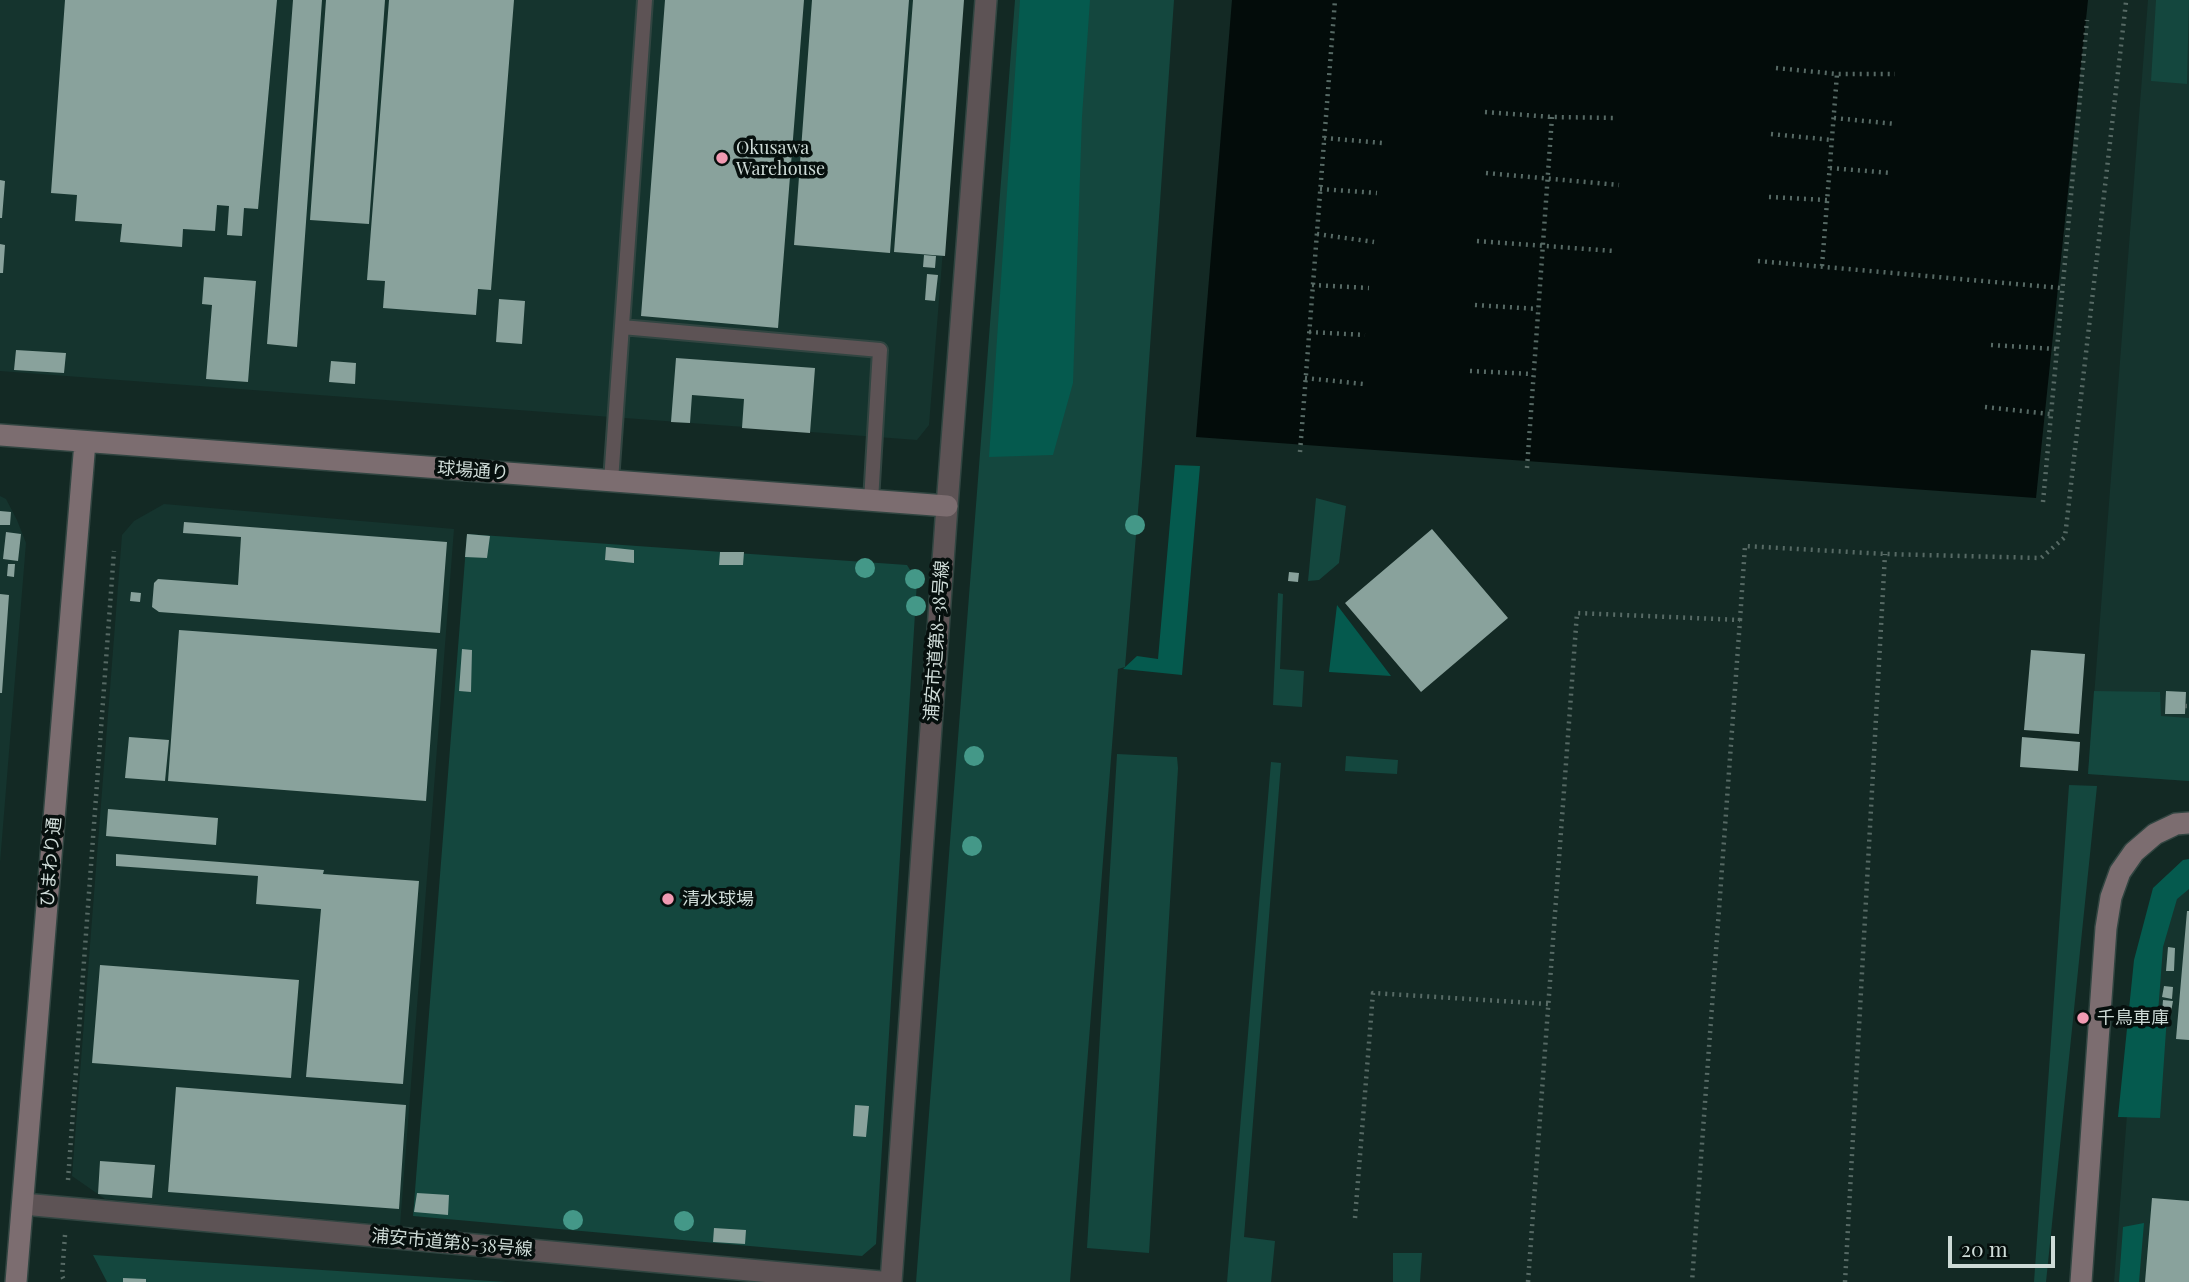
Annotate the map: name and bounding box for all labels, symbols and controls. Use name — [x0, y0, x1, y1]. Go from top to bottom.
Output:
place label: Okusawa Warehouse — [736, 137, 825, 180]
marker: Okusawa Warehouse — [714, 150, 730, 166]
street label: 球場通り — [436, 458, 510, 484]
street label: 浦安市道第8-38号線 — [921, 560, 953, 722]
street label: ひまわり通 — [36, 816, 66, 908]
place label: 清水球場 — [682, 888, 754, 910]
marker: 清水球場 — [660, 891, 676, 907]
place label: 千鳥車庫 — [2097, 1007, 2169, 1029]
marker: 千鳥車庫 — [2075, 1010, 2091, 1026]
scale bar — [1951, 1222, 2058, 1266]
street label: 浦安市道第8-38号線 — [370, 1225, 534, 1261]
text: 20 m — [1961, 1234, 2008, 1262]

